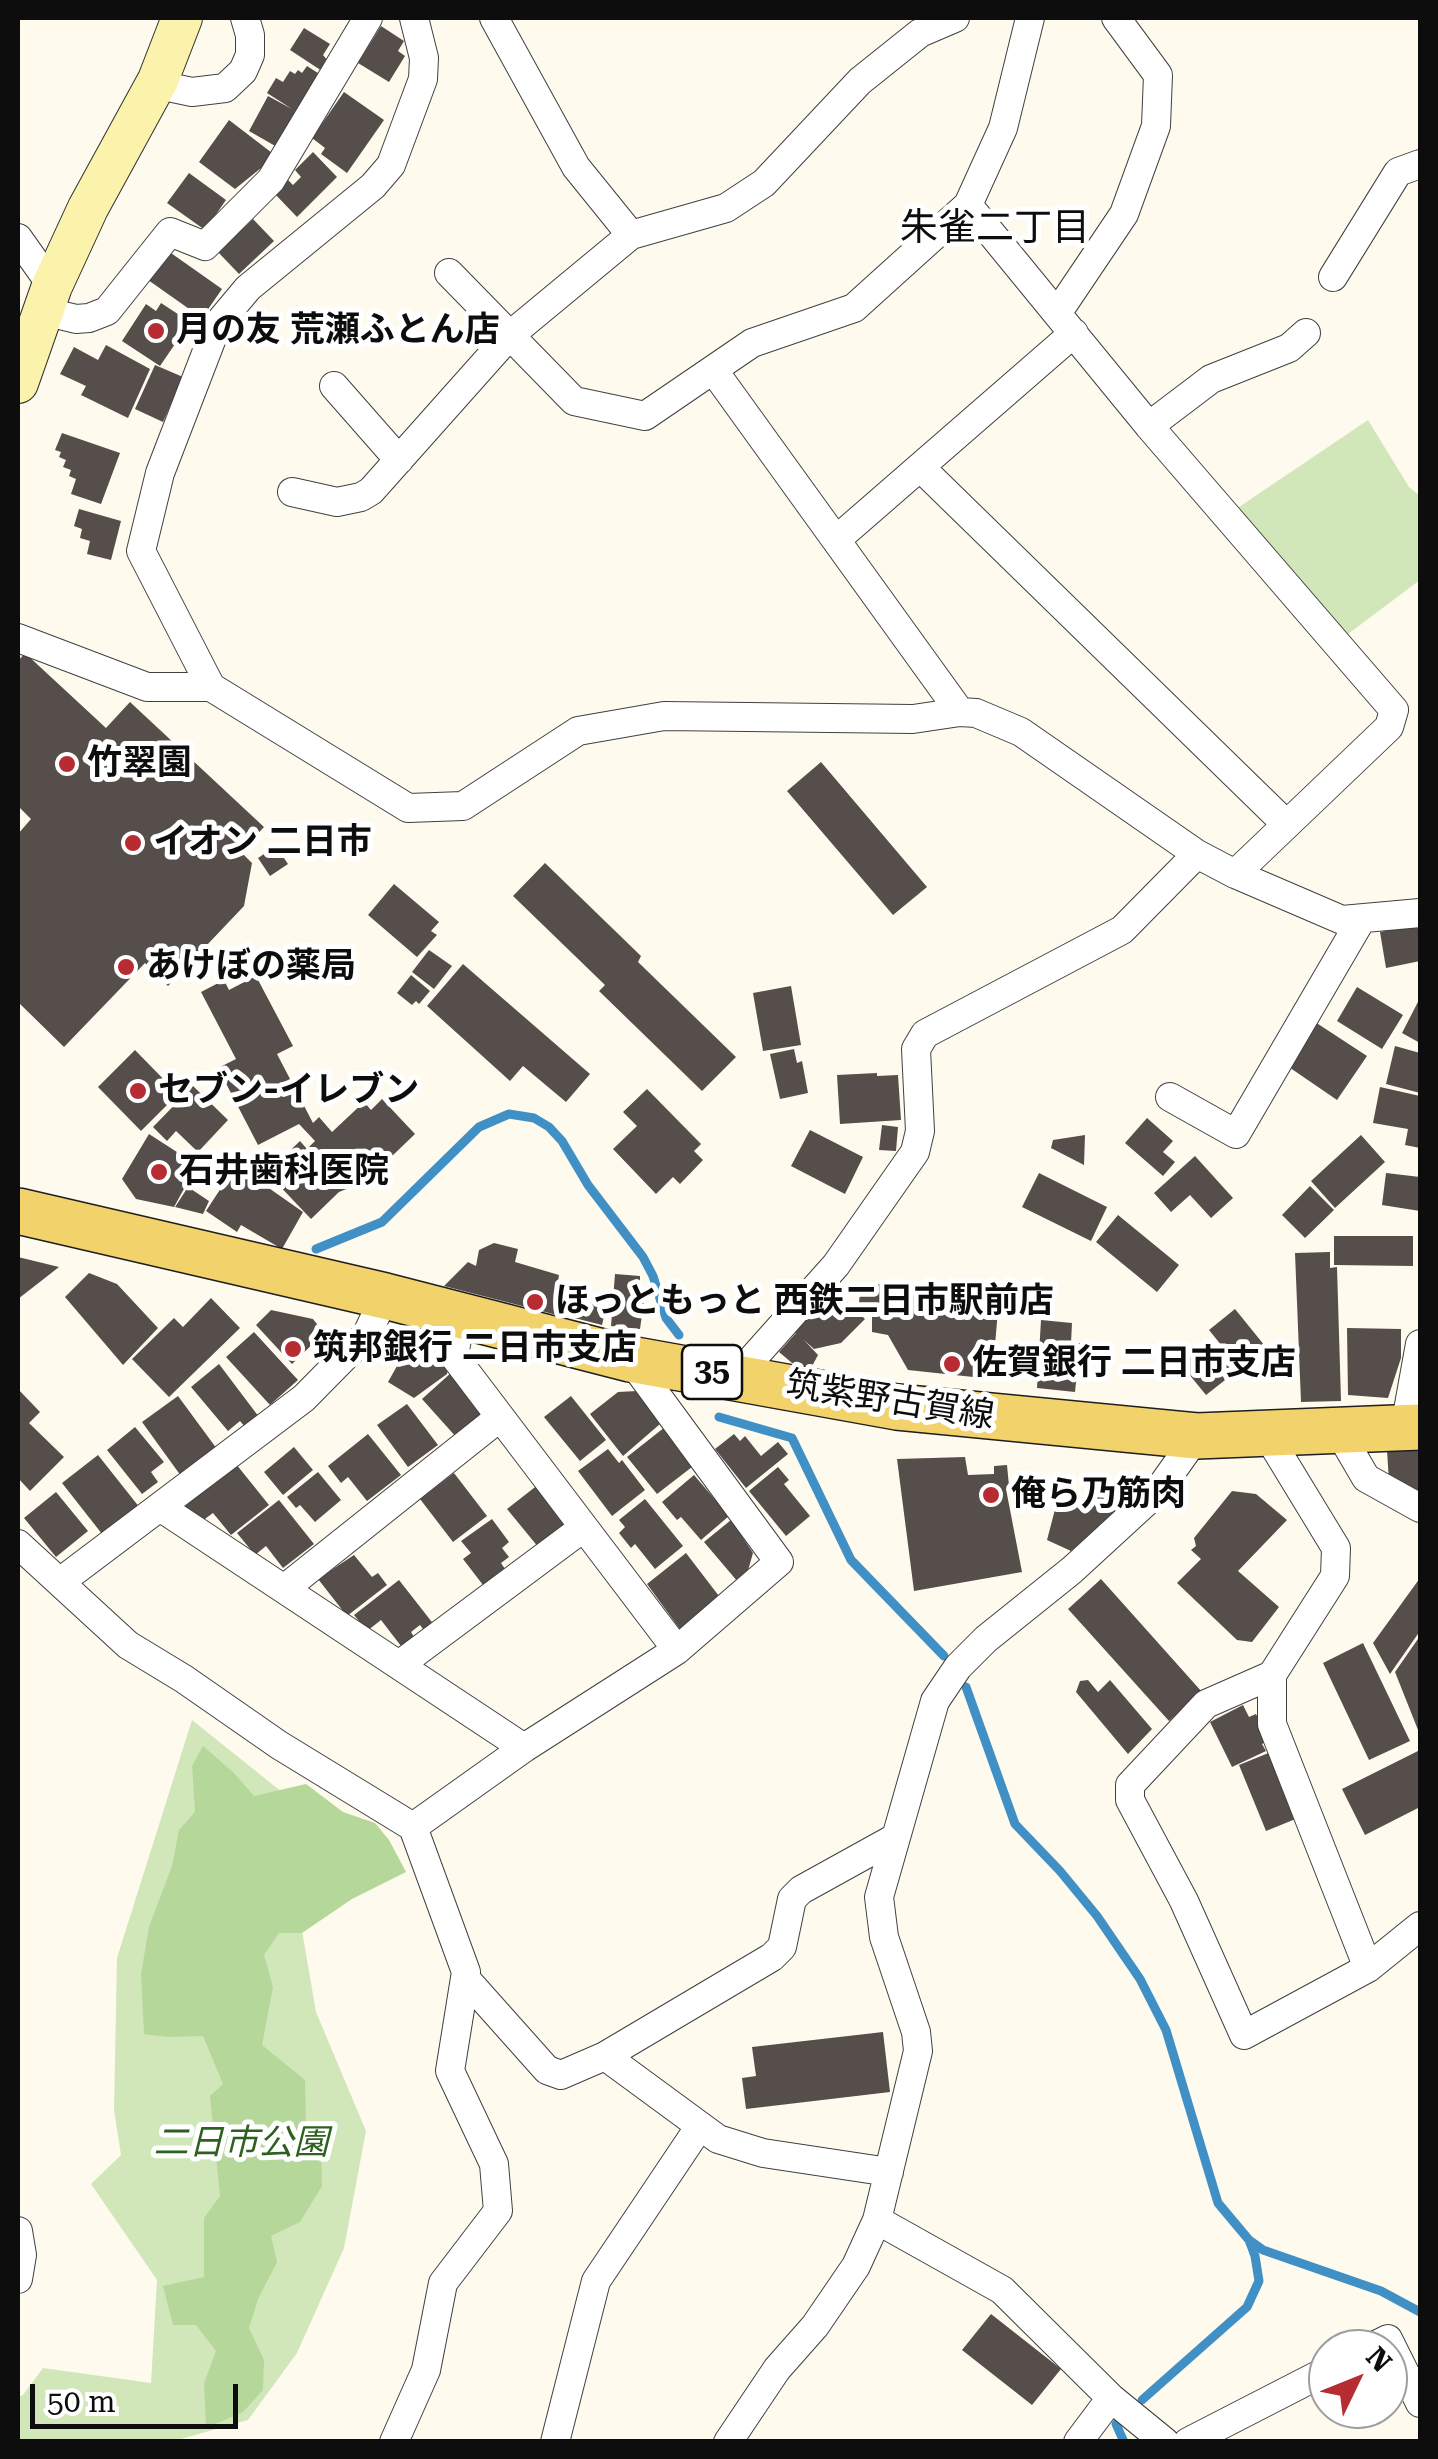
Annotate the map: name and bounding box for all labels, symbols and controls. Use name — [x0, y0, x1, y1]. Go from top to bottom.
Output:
district label: 朱雀二丁目 — [900, 206, 1090, 252]
place label: 月の友 荒瀬ふとん店 — [176, 310, 500, 352]
marker: 月の友 荒瀬ふとん店 — [145, 320, 167, 342]
place label: 竹翠園 — [87, 743, 192, 785]
marker: 竹翠園 — [56, 753, 78, 775]
place label: イオン 二日市 — [153, 822, 372, 864]
marker: イオン 二日市 — [122, 832, 144, 854]
place label: あけぼの薬局 — [146, 946, 356, 988]
marker: あけぼの薬局 — [115, 956, 137, 978]
place label: セブン-イレブン — [158, 1070, 419, 1112]
marker: セブン-イレブン — [127, 1080, 149, 1102]
place label: 石井歯科医院 — [179, 1151, 389, 1193]
marker: 石井歯科医院 — [148, 1161, 170, 1183]
place label: ほっともっと 西鉄二日市駅前店 — [555, 1281, 1054, 1323]
marker: ほっともっと 西鉄二日市駅前店 — [524, 1291, 546, 1313]
place label: 筑邦銀行 二日市支店 — [313, 1328, 637, 1370]
marker: 筑邦銀行 二日市支店 — [282, 1338, 304, 1360]
place label: 佐賀銀行 二日市支店 — [972, 1343, 1296, 1385]
road number: 35 — [682, 1345, 742, 1399]
marker: 佐賀銀行 二日市支店 — [941, 1353, 963, 1375]
street label: 筑紫野古賀線 — [783, 1364, 997, 1438]
place label: 俺ら乃筋肉 — [1011, 1474, 1186, 1516]
marker: 俺ら乃筋肉 — [980, 1484, 1002, 1506]
park label: 二日市公園 — [154, 2123, 328, 2165]
north arrow — [1308, 2329, 1408, 2429]
text: N — [1359, 2340, 1398, 2379]
scale bar — [35, 2364, 242, 2426]
text: 50 m — [47, 2384, 116, 2419]

